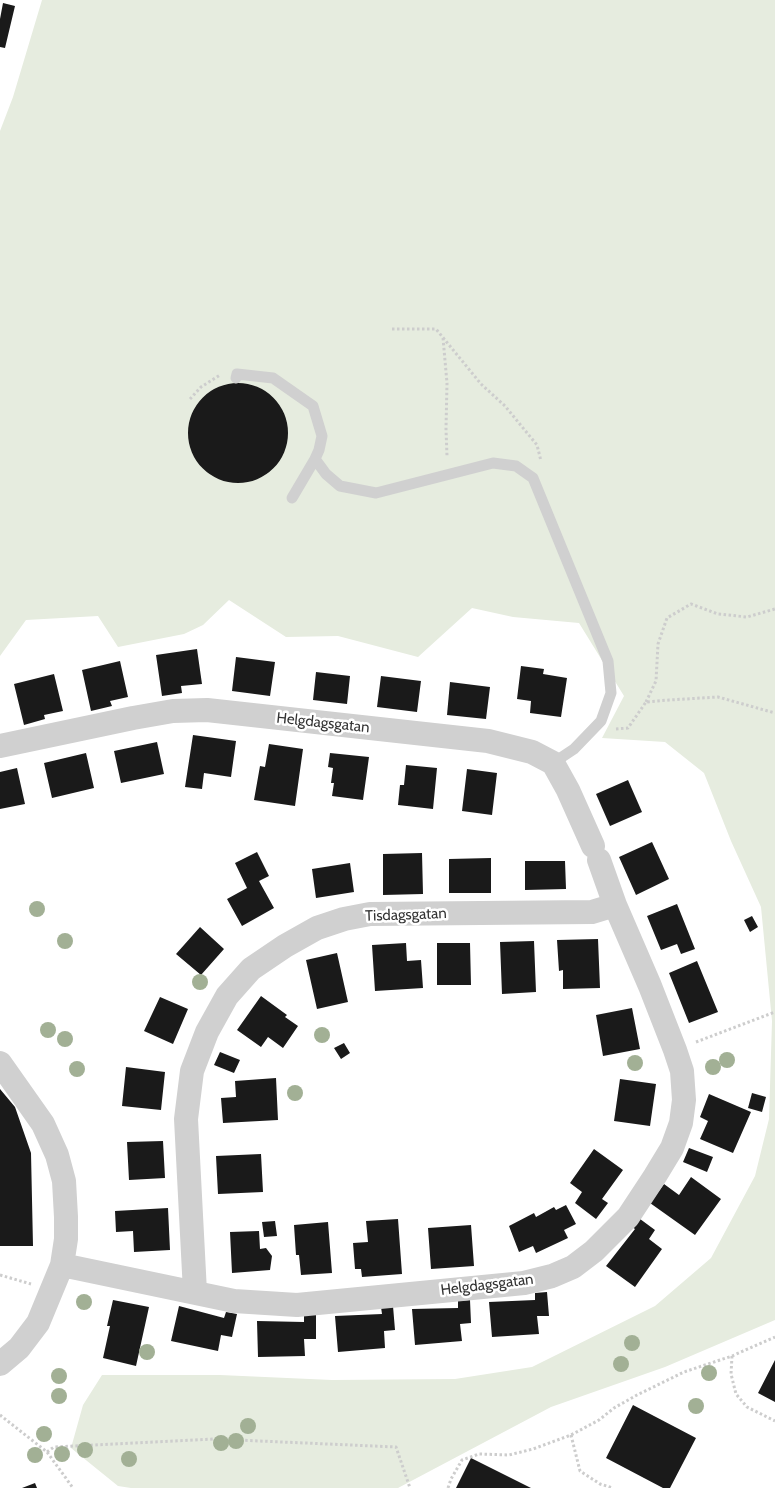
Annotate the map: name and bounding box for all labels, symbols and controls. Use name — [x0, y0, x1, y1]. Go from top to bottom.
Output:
street label: Helgdagsgatan — [276, 709, 370, 737]
street label: Tisdagsgatan — [365, 905, 447, 925]
street label: Helgdagsgatan — [440, 1270, 534, 1300]

